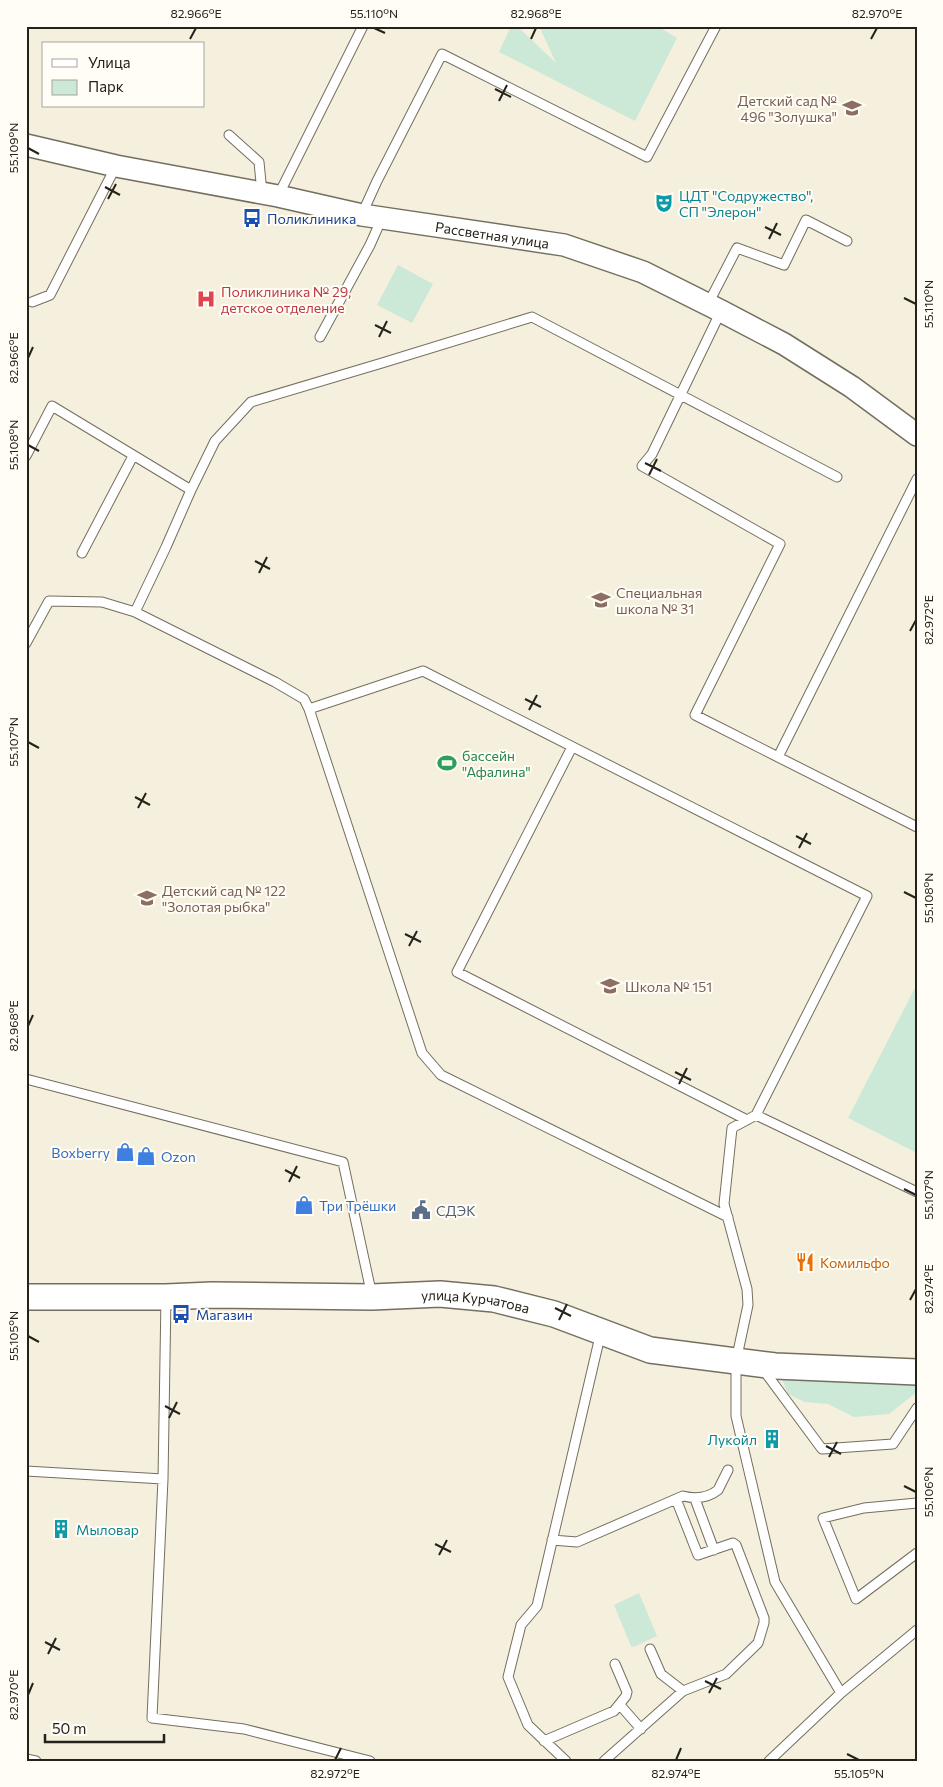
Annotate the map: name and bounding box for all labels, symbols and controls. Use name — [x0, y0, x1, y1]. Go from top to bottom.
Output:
text: 82.966°E — [170, 6, 222, 20]
text: 55.110°N — [350, 6, 398, 20]
text: 82.968°E — [510, 6, 562, 20]
text: 82.970°E — [852, 6, 902, 20]
legend — [42, 42, 205, 108]
text: Улица — [88, 53, 130, 71]
text: Парк — [88, 77, 124, 95]
place label: Детский сад № 496 "Золушка" — [738, 92, 837, 125]
school or university icon: Детский сад № 496 "Золушка" — [841, 97, 863, 119]
text: 55.109°N — [6, 123, 20, 173]
place label: ЦДТ "Содружество", СП "Элерон" — [679, 187, 813, 220]
theatre icon: ЦДТ "Содружество", СП "Элерон" — [653, 192, 675, 214]
bus stop icon: Поликлиника — [241, 207, 263, 229]
place label: Поликлиника — [267, 210, 356, 227]
street label: Рассветная улица — [434, 217, 550, 251]
text: 55.110°N — [921, 280, 935, 328]
place label: Поликлиника № 29, детское отделение — [221, 283, 351, 316]
hospital icon: Поликлиника № 29, детское отделение — [195, 288, 217, 310]
text: 82.966°E — [6, 332, 20, 384]
text: 55.108°N — [6, 420, 20, 470]
place label: Специальная школа № 31 — [616, 584, 702, 617]
school or university icon: Специальная школа № 31 — [590, 589, 612, 611]
text: 82.972°E — [921, 595, 935, 645]
text: 55.107°N — [6, 717, 20, 767]
place label: бассейн "Афалина" — [462, 747, 531, 780]
sports icon: бассейн "Афалина" — [436, 752, 458, 774]
text: 55.108°N — [921, 873, 935, 923]
place label: Детский сад № 122 "Золотая рыбка" — [162, 882, 286, 915]
school or university icon: Детский сад № 122 "Золотая рыбка" — [136, 887, 158, 909]
school or university icon: Школа № 151 — [599, 975, 621, 997]
place label: Школа № 151 — [625, 978, 712, 995]
text: 82.968°E — [6, 1000, 20, 1052]
shop icon: Boxberry — [114, 1141, 136, 1163]
place label: Boxberry — [51, 1144, 110, 1161]
shop icon: Ozon — [135, 1145, 157, 1167]
place label: Ozon — [161, 1148, 196, 1165]
text: 55.107°N — [921, 1170, 935, 1220]
shop icon: Три Трёшки — [293, 1194, 315, 1216]
place label: Три Трёшки — [319, 1197, 396, 1214]
public building icon: СДЭК — [410, 1199, 432, 1221]
place label: СДЭК — [436, 1202, 476, 1219]
restaurant icon: Комильфо — [794, 1251, 816, 1273]
place label: Комильфо — [820, 1254, 890, 1271]
text: 82.974°E — [921, 1264, 935, 1314]
street label: улица Курчатова — [421, 1285, 531, 1316]
bus stop icon: Магазин — [170, 1303, 192, 1325]
place label: Магазин — [196, 1306, 253, 1323]
text: 55.105°N — [6, 1311, 20, 1361]
building icon: Лукойл — [761, 1428, 783, 1450]
place label: Лукойл — [708, 1431, 757, 1448]
text: 55.106°N — [921, 1467, 935, 1517]
building icon: Мыловар — [50, 1518, 72, 1540]
place label: Мыловар — [76, 1521, 139, 1538]
text: 82.970°E — [6, 1670, 20, 1720]
scale bar — [45, 1712, 164, 1744]
text: 50 m — [52, 1719, 86, 1737]
text: 82.972°E — [310, 1766, 360, 1780]
text: 82.974°E — [651, 1766, 701, 1780]
text: 55.105°N — [834, 1766, 884, 1780]

